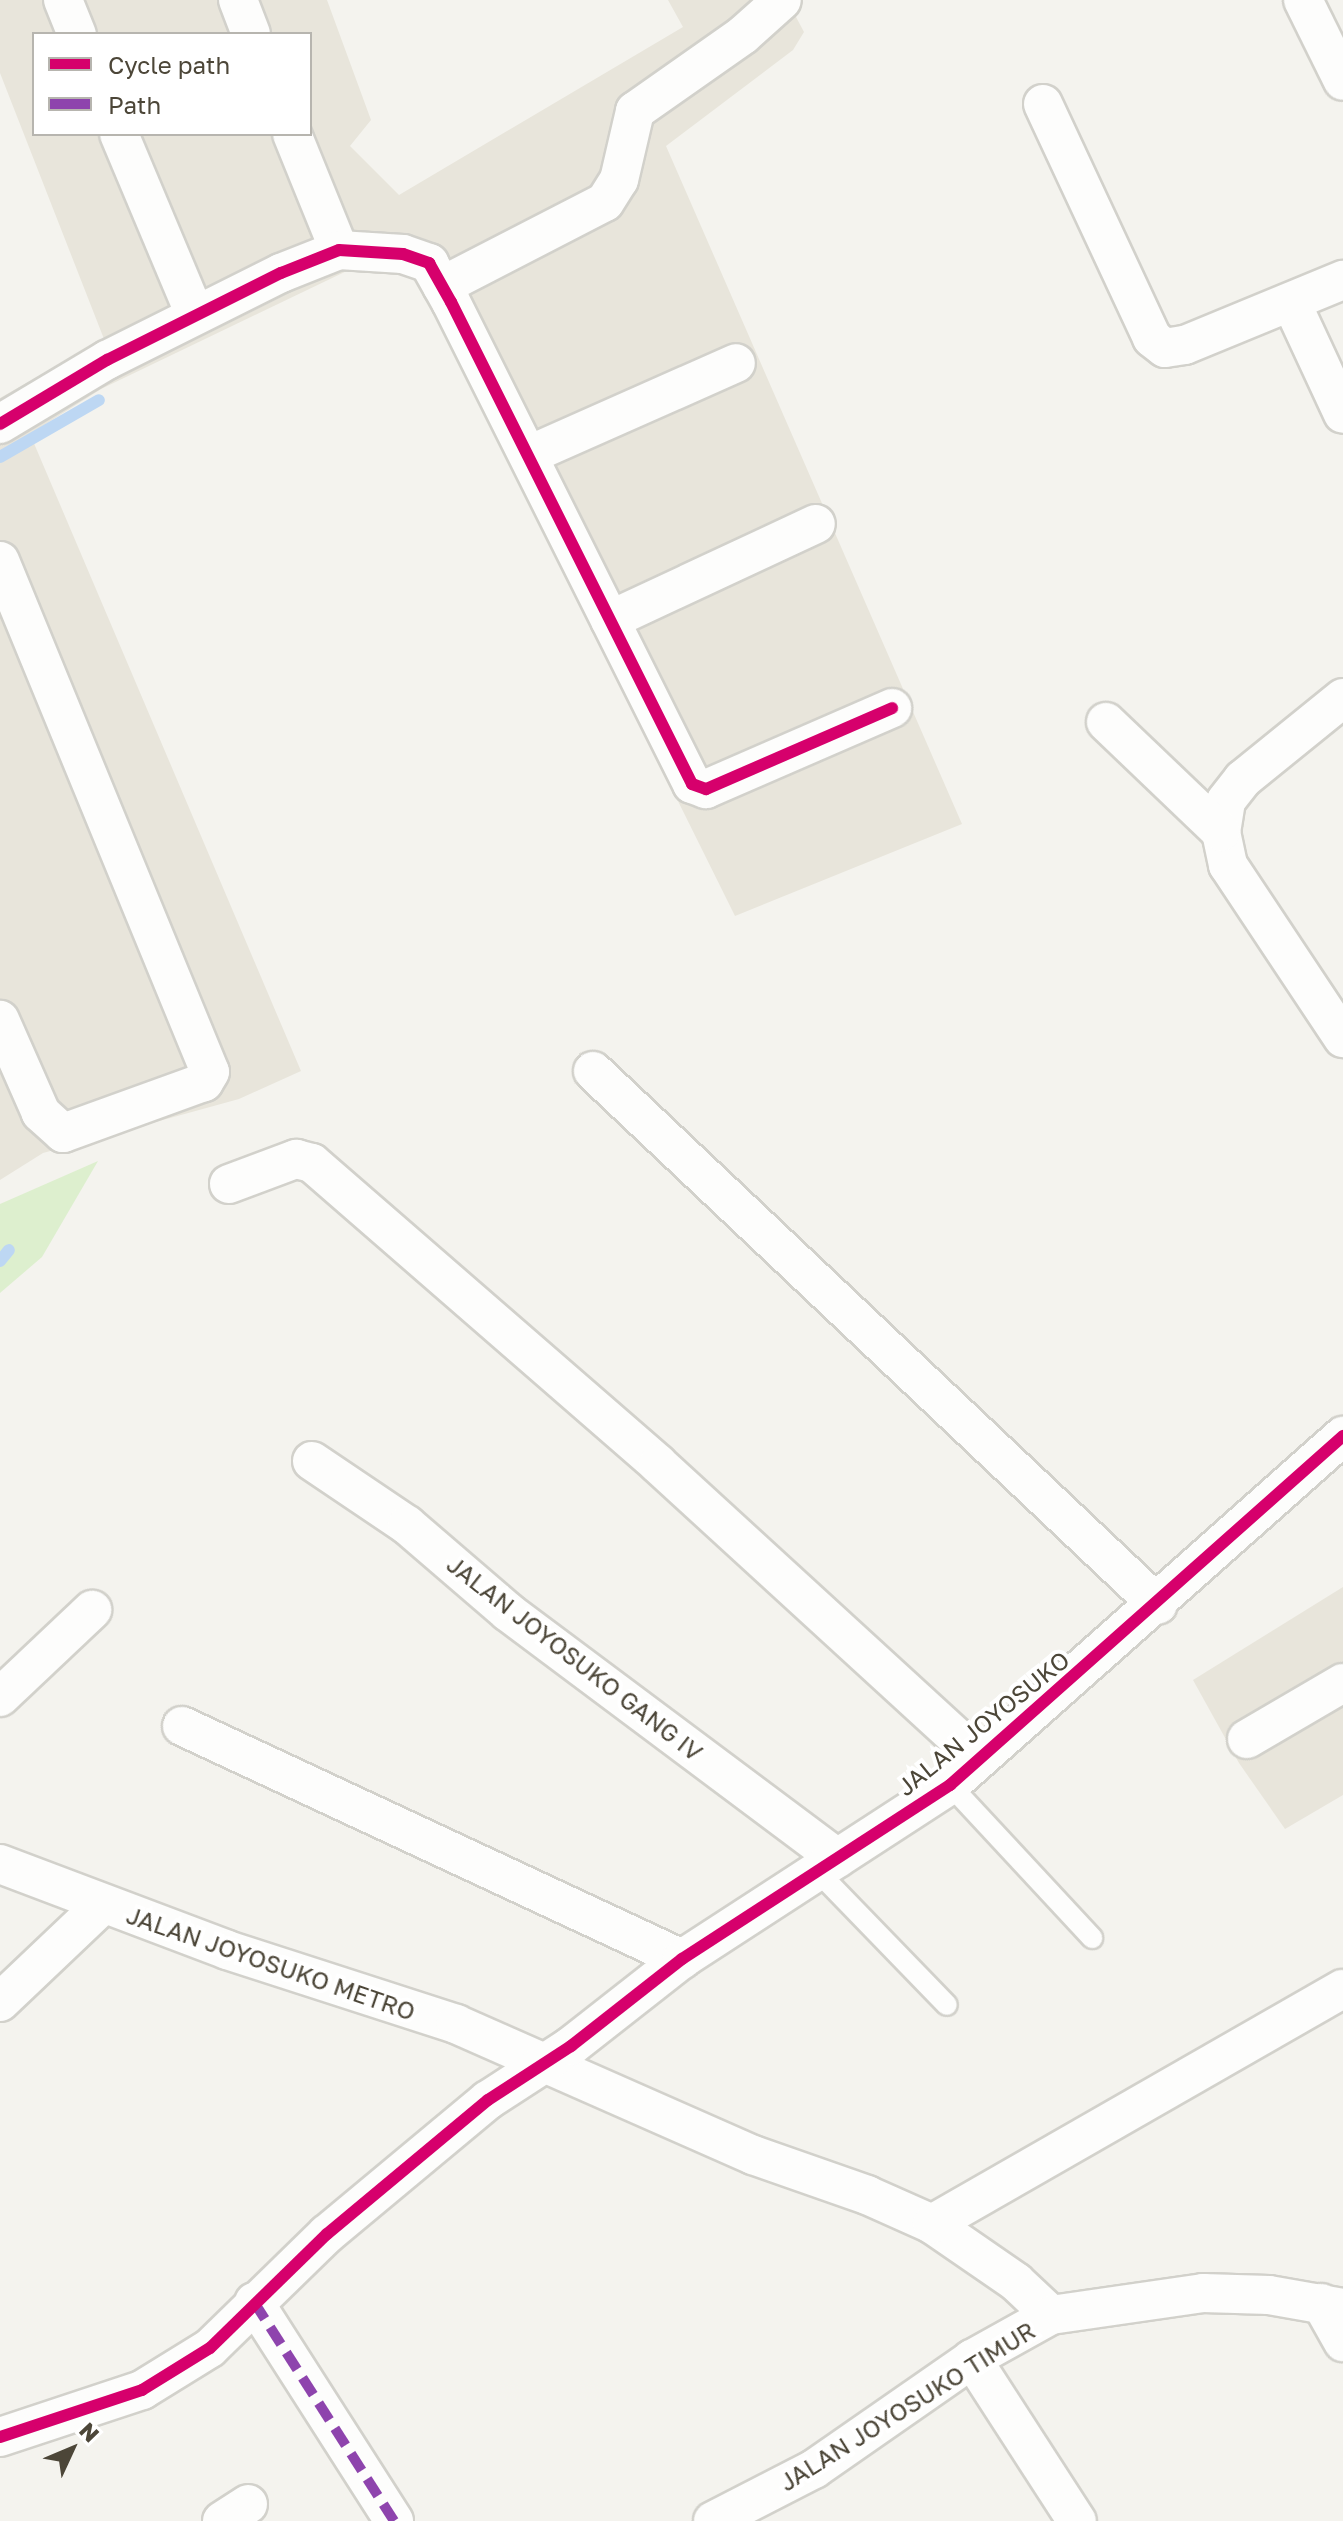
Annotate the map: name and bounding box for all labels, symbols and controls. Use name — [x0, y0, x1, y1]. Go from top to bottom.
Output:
legend — [32, 32, 312, 136]
text: Cycle path — [108, 50, 230, 79]
text: Path — [108, 90, 161, 119]
street label: JALAN JOYOSUKO GANG IV — [442, 1549, 708, 1767]
street label: JALAN JOYOSUKO — [891, 1645, 1075, 1801]
street label: JALAN JOYOSUKO METRO — [123, 1900, 419, 2026]
street label: JALAN JOYOSUKO TIMUR — [774, 2315, 1040, 2497]
north arrow — [32, 2409, 112, 2489]
text: N — [74, 2417, 105, 2447]

